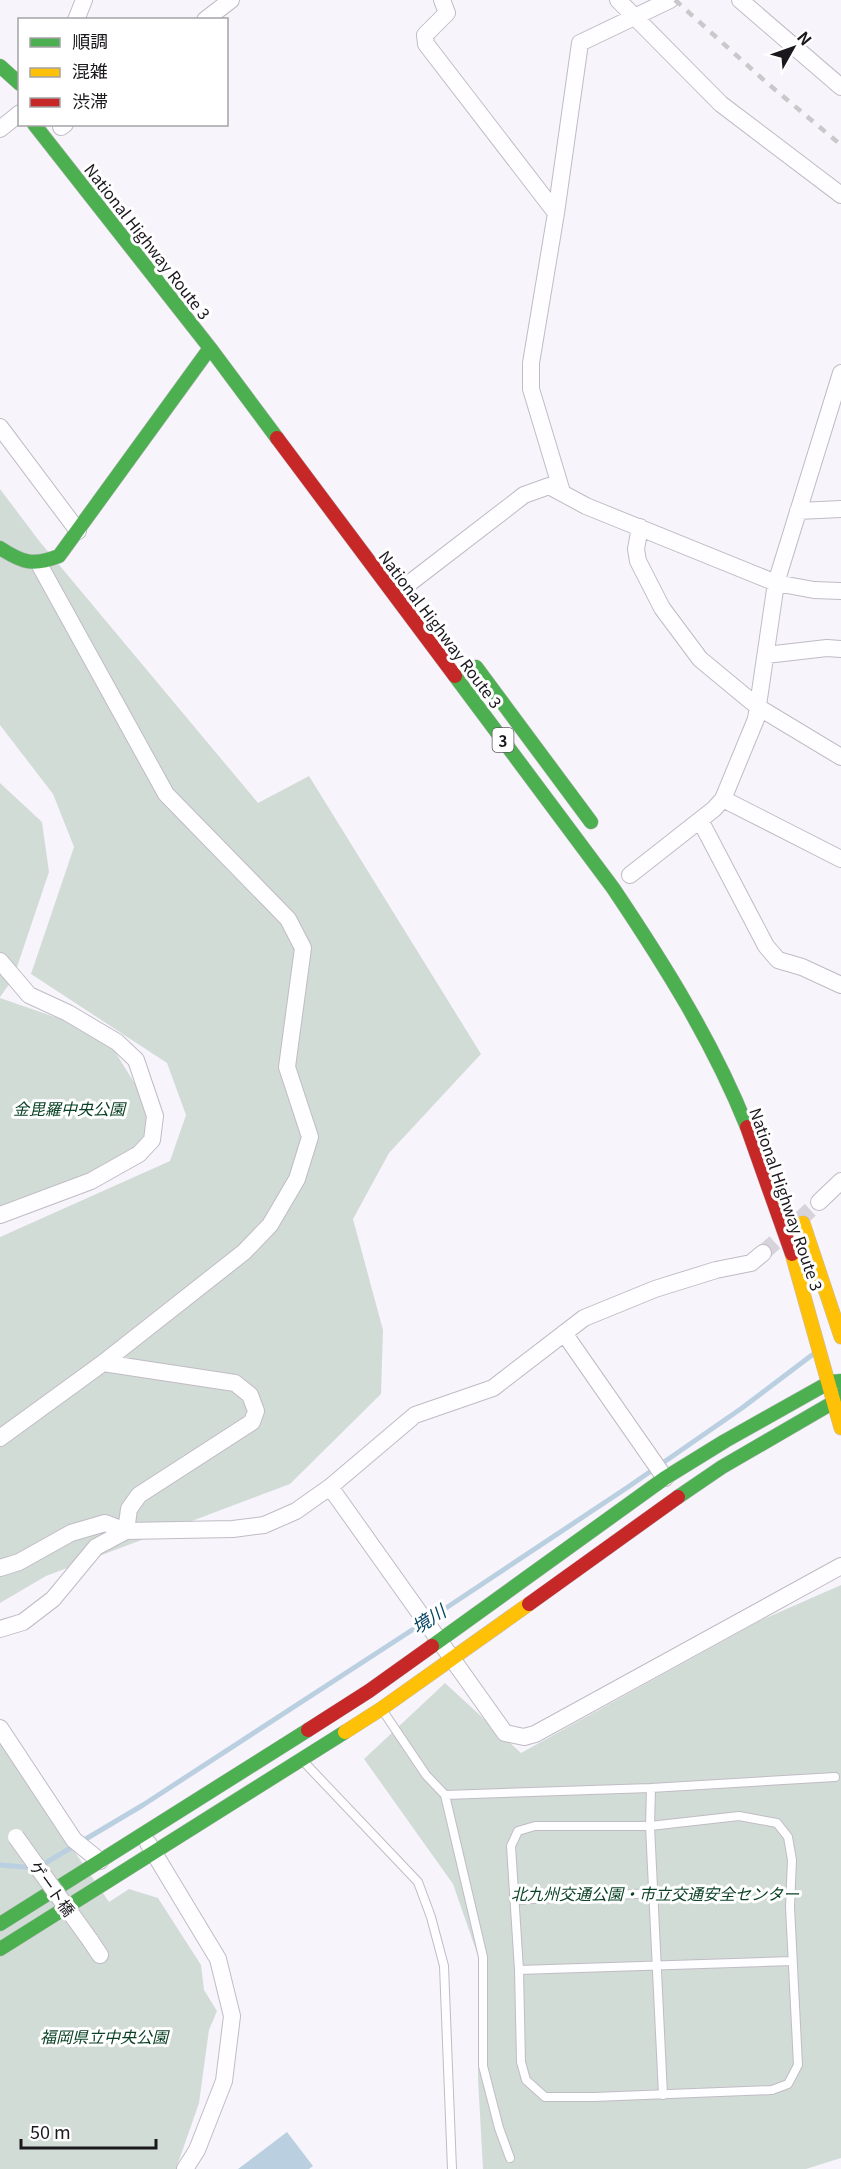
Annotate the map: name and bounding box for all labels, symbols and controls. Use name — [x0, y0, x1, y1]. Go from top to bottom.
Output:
legend — [18, 18, 228, 126]
north arrow — [763, 18, 823, 78]
text: N — [792, 25, 818, 50]
text: 順調 — [72, 27, 108, 53]
text: 混雑 — [72, 57, 108, 83]
text: 渋滞 — [72, 87, 108, 113]
street label: National Highway Route 3 — [79, 158, 217, 324]
street label: National Highway Route 3 — [374, 545, 508, 713]
road number: 3 — [492, 728, 514, 752]
park label: 金毘羅中央公園 — [13, 1096, 127, 1120]
street label: National Highway Route 3 — [744, 1104, 830, 1294]
water label: 境川 — [406, 1596, 452, 1639]
street label: ゲート橋 — [24, 1855, 82, 1921]
park label: 北九州交通公園・市立交通安全センター — [511, 1881, 800, 1905]
park label: 福岡県立中央公園 — [40, 2024, 170, 2048]
scale bar — [21, 2112, 156, 2150]
text: 50 m — [30, 2118, 71, 2144]

